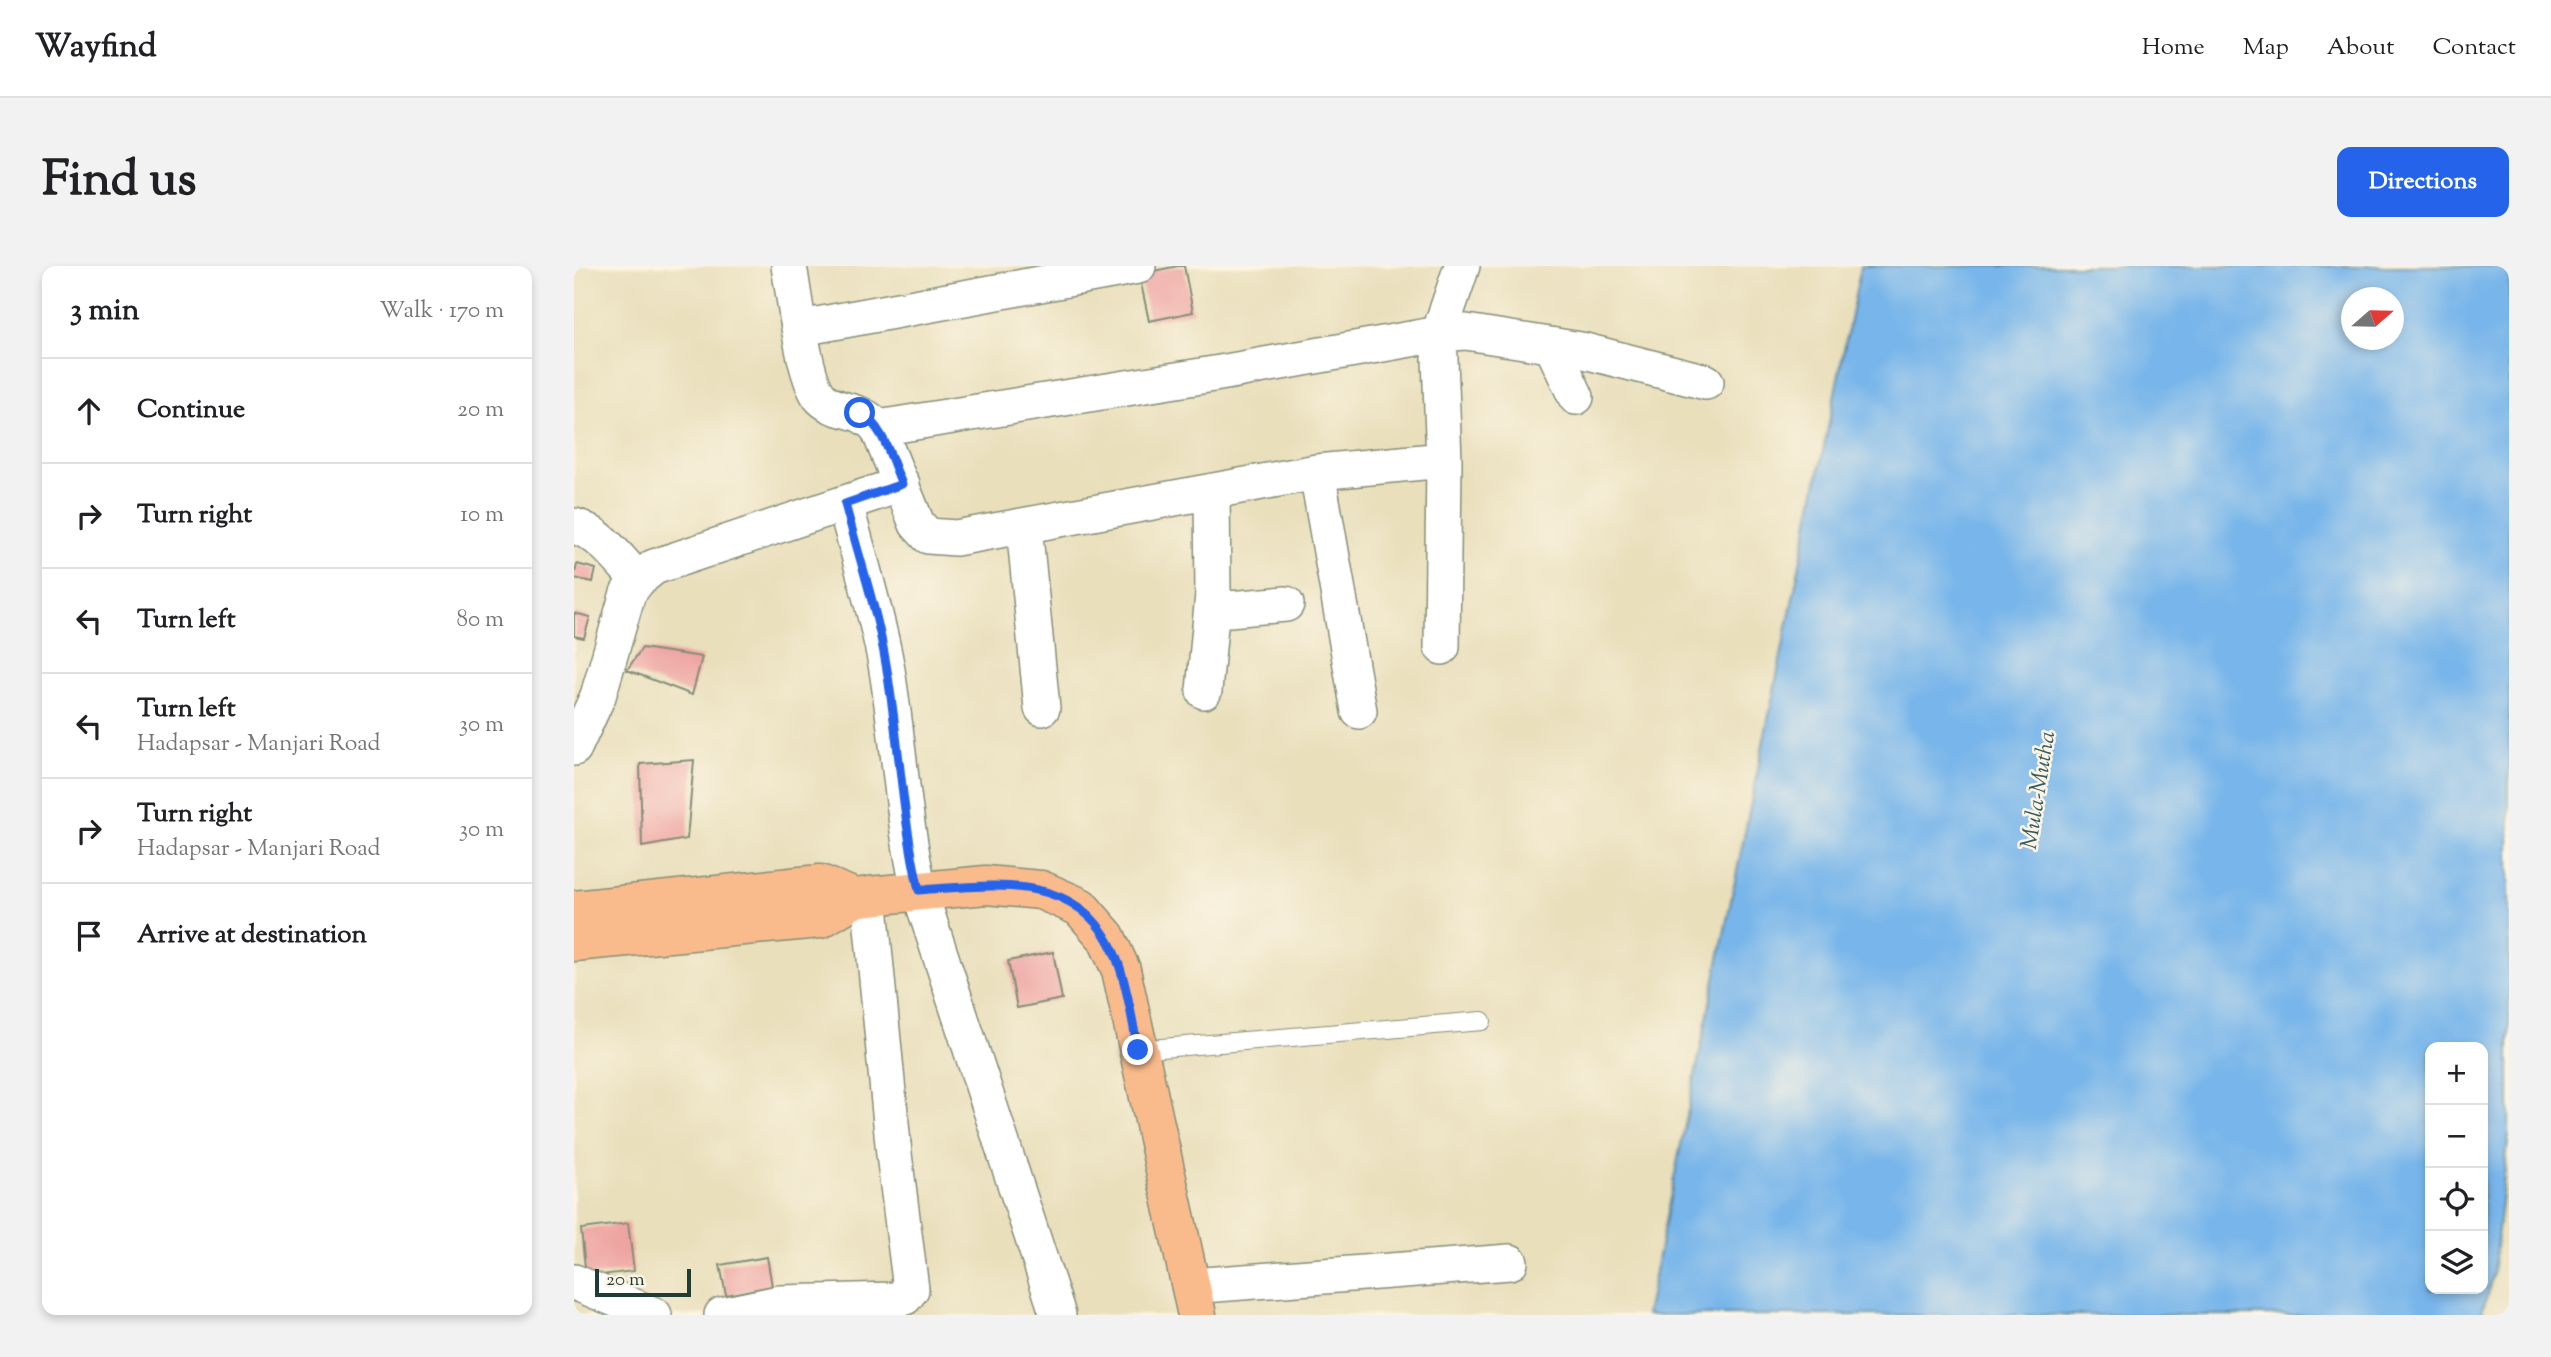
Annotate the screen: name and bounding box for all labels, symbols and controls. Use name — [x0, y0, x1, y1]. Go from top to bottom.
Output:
text: Wayfind — [35, 24, 157, 72]
text: Home — [2142, 31, 2205, 65]
text: Map — [2243, 31, 2289, 65]
text: About — [2327, 31, 2394, 65]
text: Contact — [2432, 31, 2516, 65]
text: Find us — [42, 147, 196, 217]
button: Directions — [2337, 147, 2509, 217]
north arrow — [2341, 287, 2404, 350]
text: 3 min — [70, 290, 140, 333]
text: Walk · 170 m — [379, 295, 504, 328]
icon: ahead — [70, 392, 108, 430]
text: Continue — [137, 392, 245, 429]
text: 20 m — [457, 394, 504, 427]
route start — [844, 397, 875, 428]
icon: right — [70, 497, 108, 535]
text: Turn right — [137, 497, 252, 534]
text: 10 m — [460, 499, 504, 532]
icon: left — [70, 602, 108, 640]
text: Turn left — [137, 602, 236, 639]
text: 80 m — [456, 604, 504, 637]
text: Turn left — [137, 691, 236, 728]
icon: left — [70, 707, 108, 745]
text: 30 m — [459, 709, 504, 742]
text: Hadapsar - Manjari Road — [137, 728, 381, 761]
water label: Mula-Mutha — [2014, 729, 2065, 852]
text: Turn right — [137, 796, 252, 833]
icon: right — [70, 812, 108, 850]
text: 30 m — [459, 814, 504, 847]
text: Hadapsar - Manjari Road — [137, 833, 381, 866]
icon: arrive — [70, 917, 108, 955]
text: Arrive at destination — [137, 917, 367, 954]
route end — [1122, 1034, 1153, 1065]
map controls — [2425, 1042, 2488, 1294]
button: + — [2425, 1042, 2488, 1105]
button: − — [2425, 1105, 2488, 1168]
button: locate — [2425, 1168, 2488, 1231]
button: layers — [2425, 1231, 2488, 1294]
scale bar — [595, 1266, 691, 1298]
text: 20 m — [606, 1267, 645, 1294]

